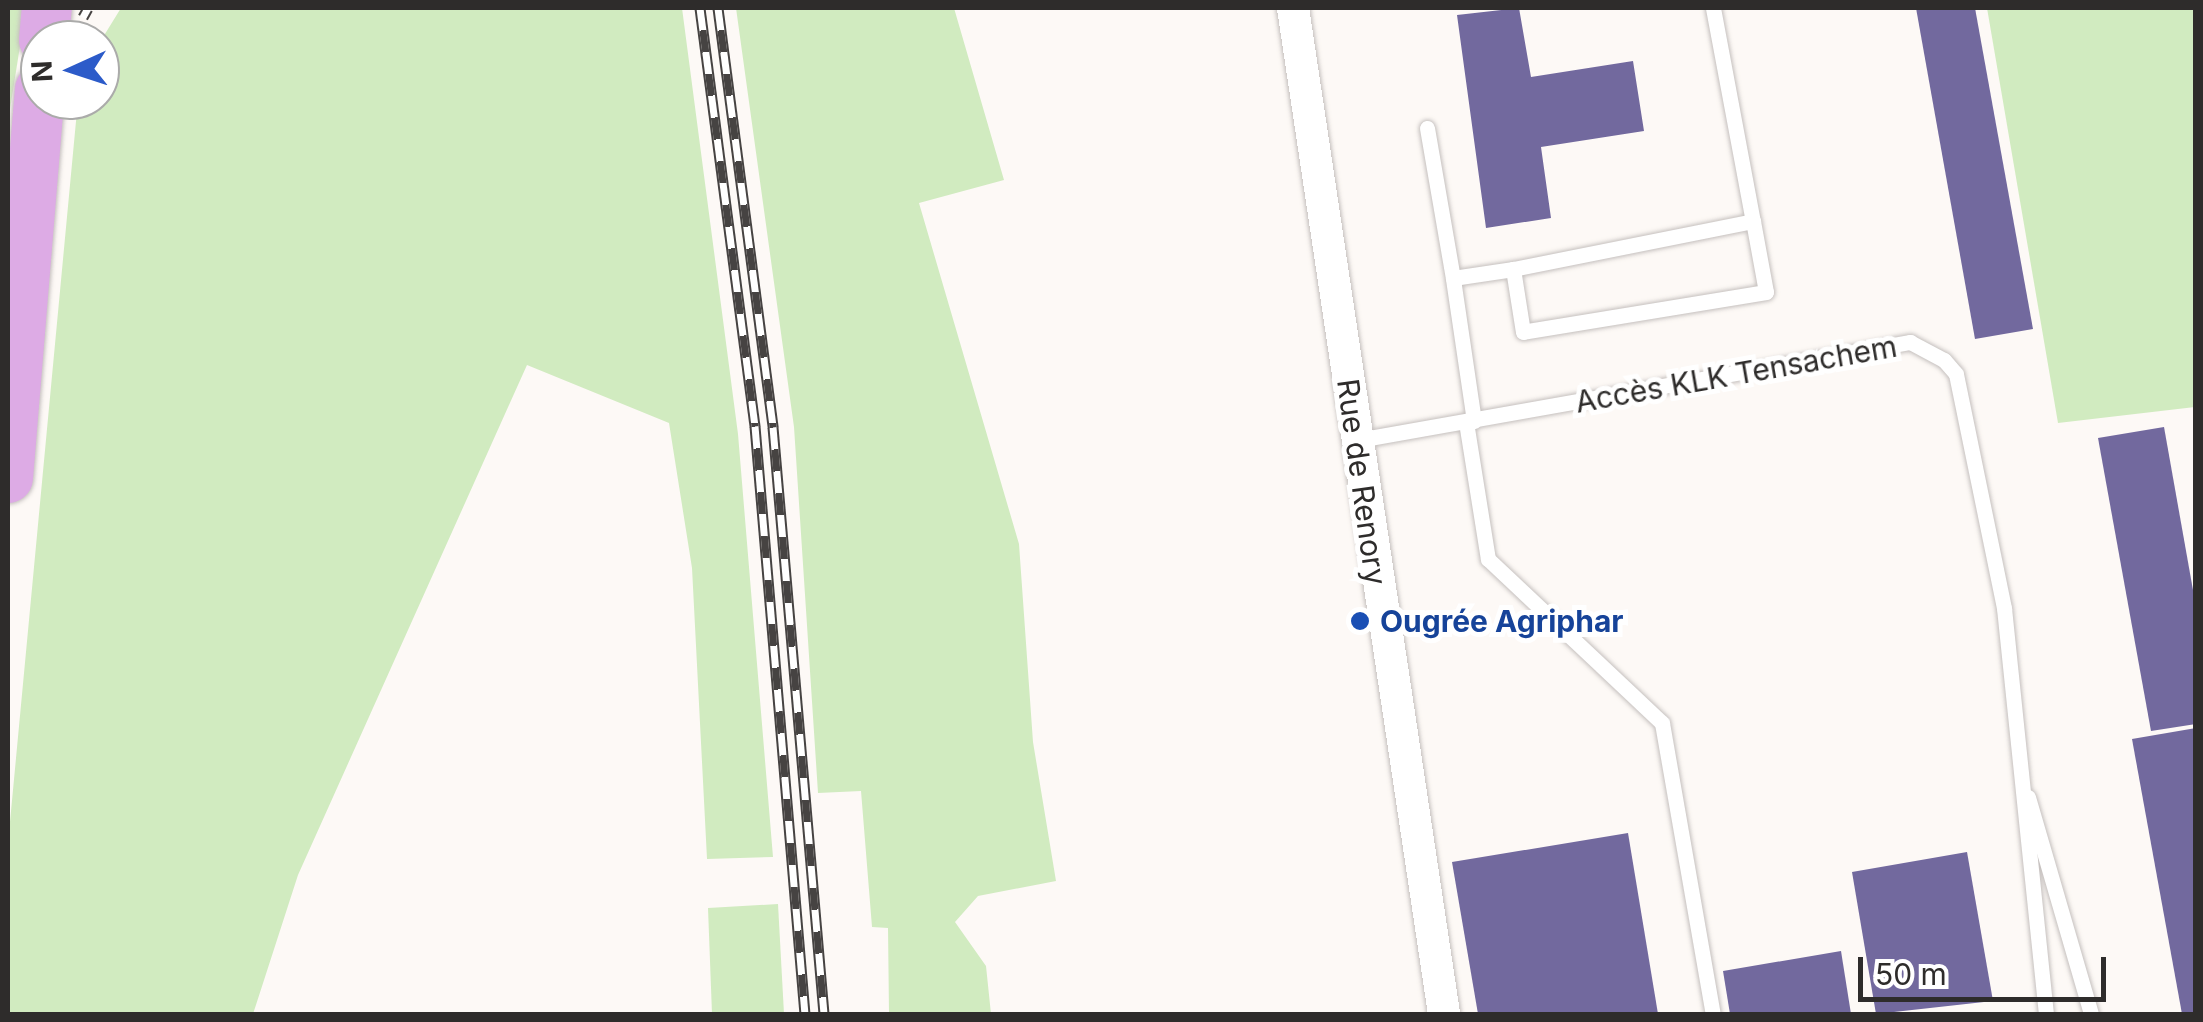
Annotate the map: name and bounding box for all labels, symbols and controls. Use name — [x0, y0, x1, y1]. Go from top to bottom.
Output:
north arrow — [20, 20, 120, 120]
text: N — [25, 60, 60, 83]
street label: Accès KLK Tensachem — [1572, 328, 1900, 420]
street label: Rue de Renory — [1330, 377, 1394, 587]
place label: Ougrée Agriphar — [1380, 603, 1624, 639]
marker: Ougrée Agriphar — [1349, 610, 1371, 632]
scale bar — [1863, 937, 2110, 999]
text: 50 m — [1875, 956, 1947, 992]

